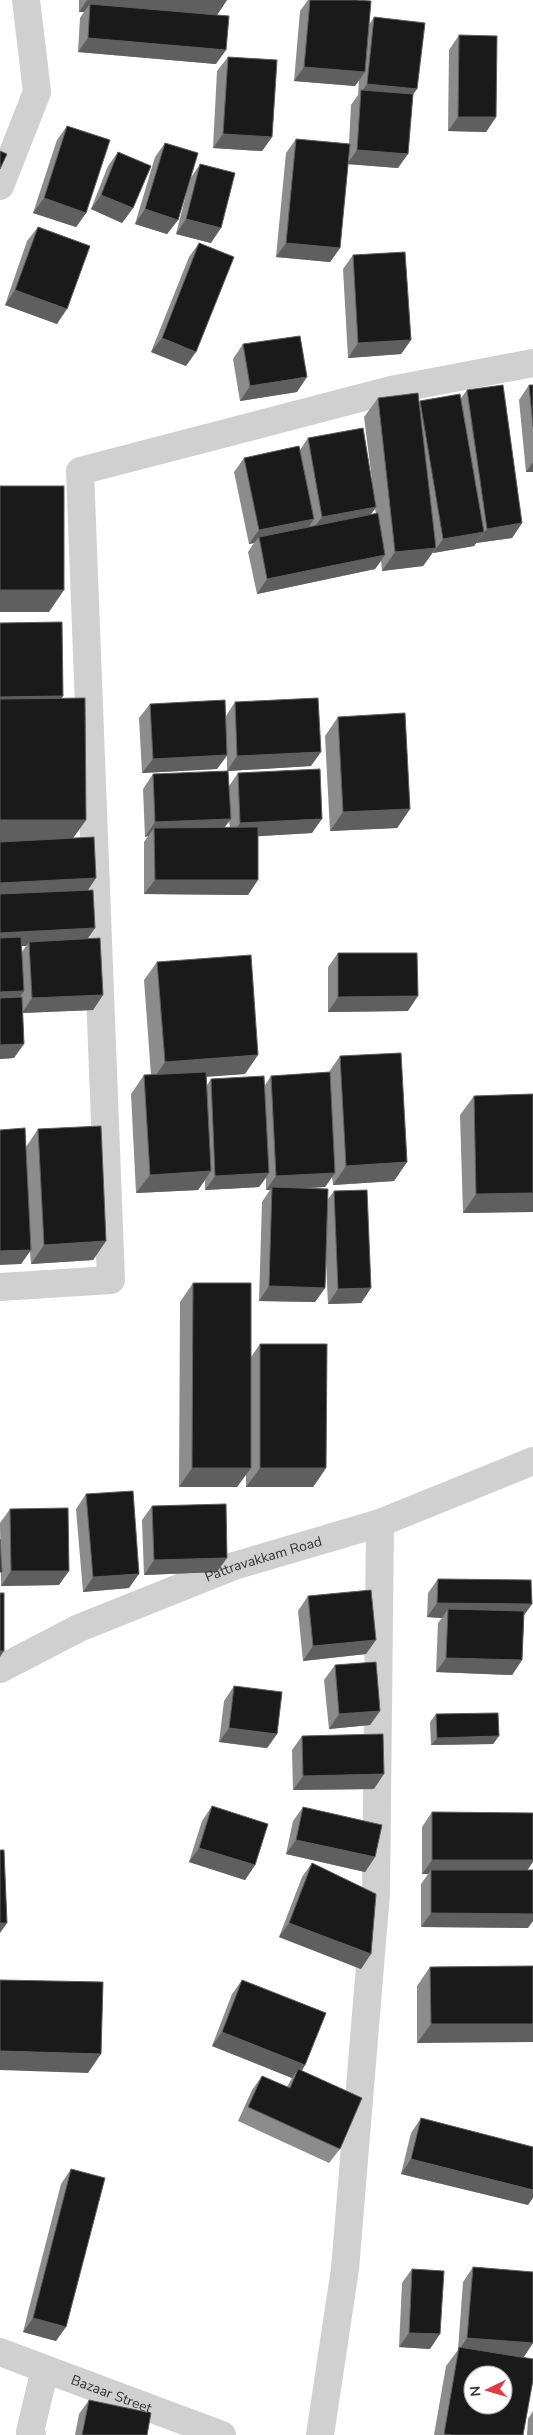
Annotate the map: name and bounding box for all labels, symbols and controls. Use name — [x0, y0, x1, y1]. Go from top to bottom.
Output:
street label: Pattravakkam Road — [202, 1532, 324, 1587]
north arrow — [463, 2365, 513, 2415]
street label: Bazaar Street — [68, 2370, 155, 2418]
text: N — [466, 2385, 485, 2397]

